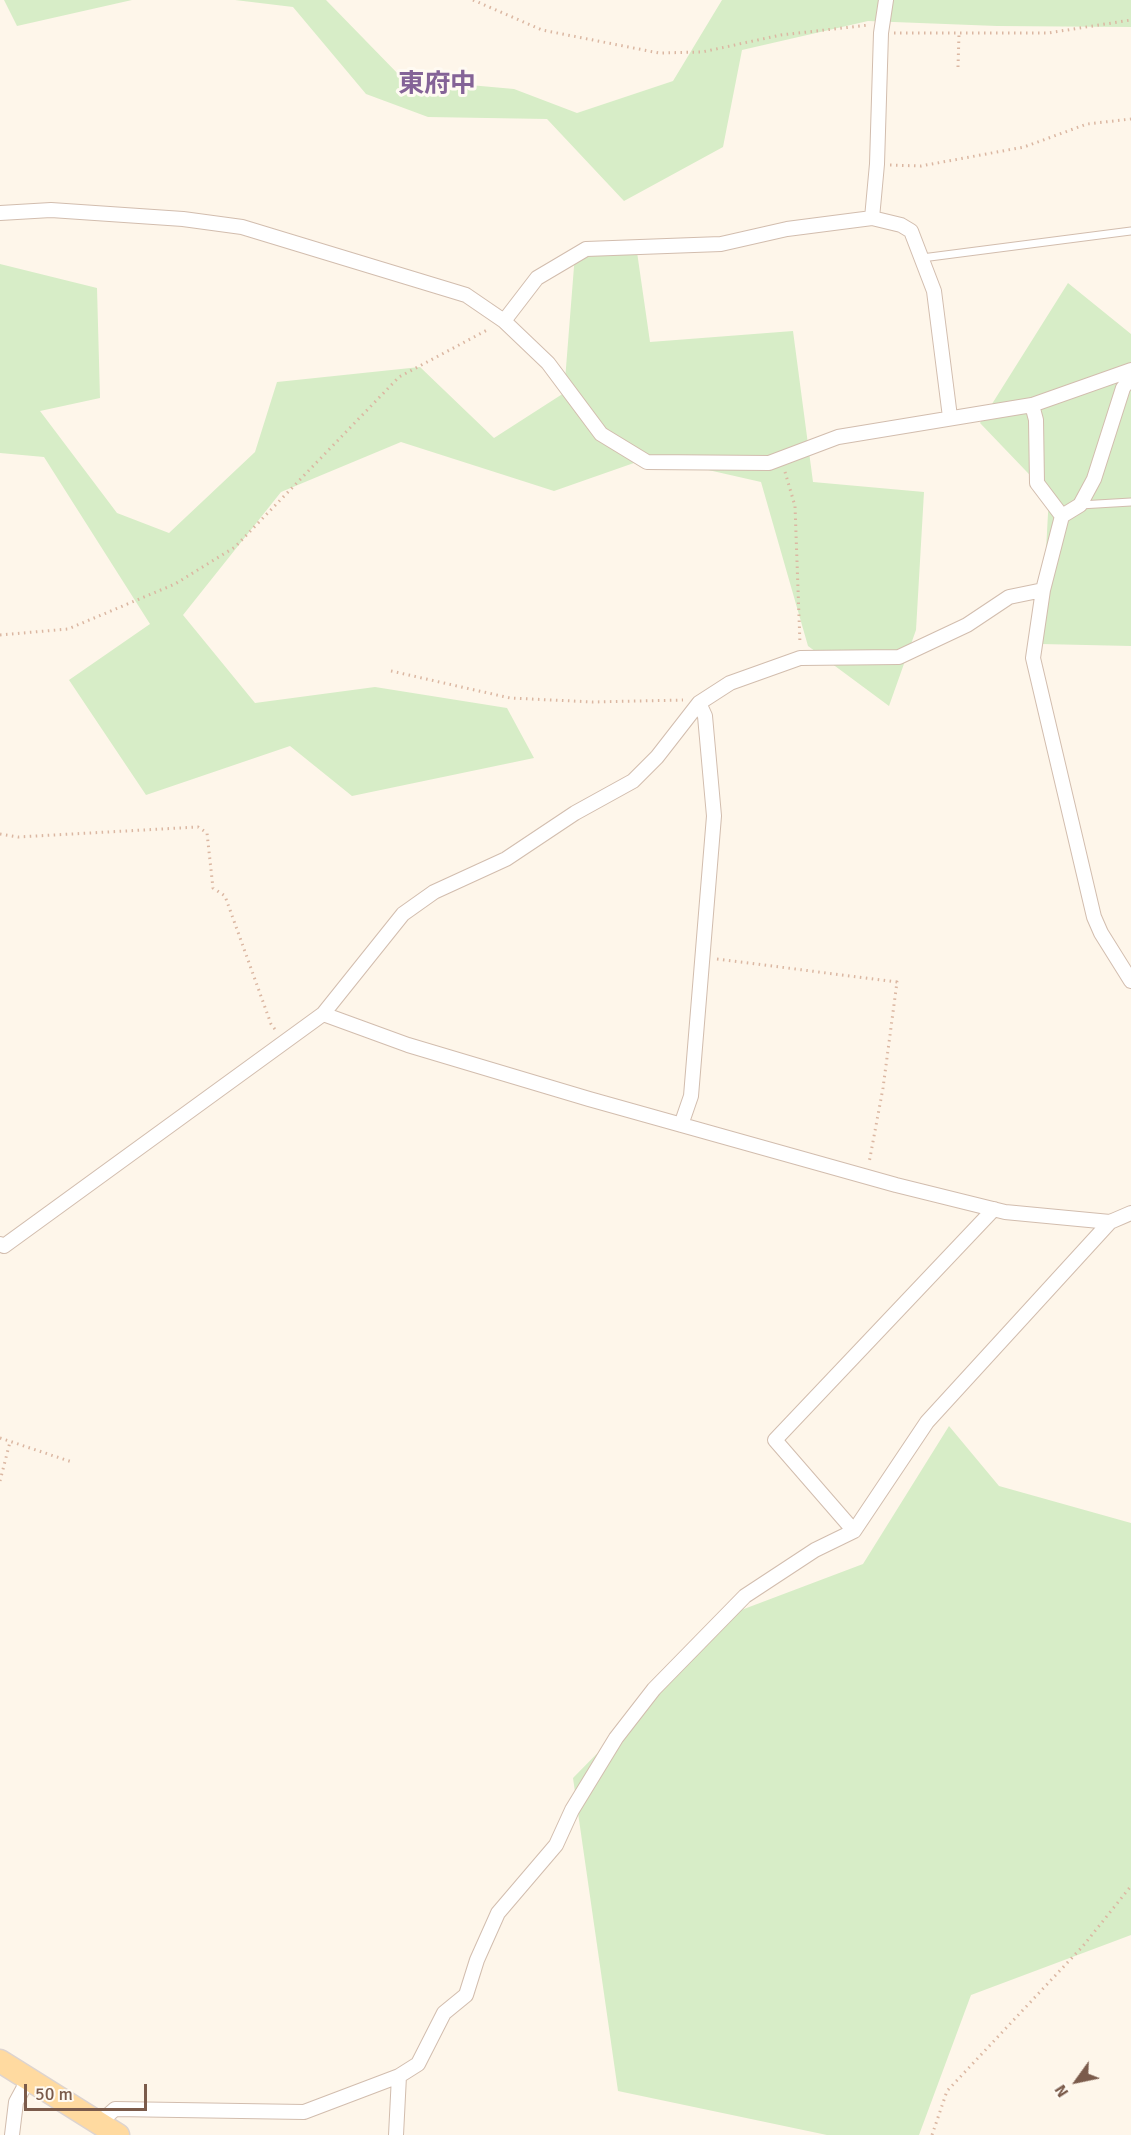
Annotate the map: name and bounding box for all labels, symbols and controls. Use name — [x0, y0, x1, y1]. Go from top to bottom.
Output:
district label: 東府中 — [398, 69, 476, 101]
north arrow — [1047, 2051, 1107, 2111]
scale bar — [27, 2072, 150, 2110]
text: N — [1050, 2081, 1073, 2101]
text: 50 m — [35, 2083, 73, 2105]

